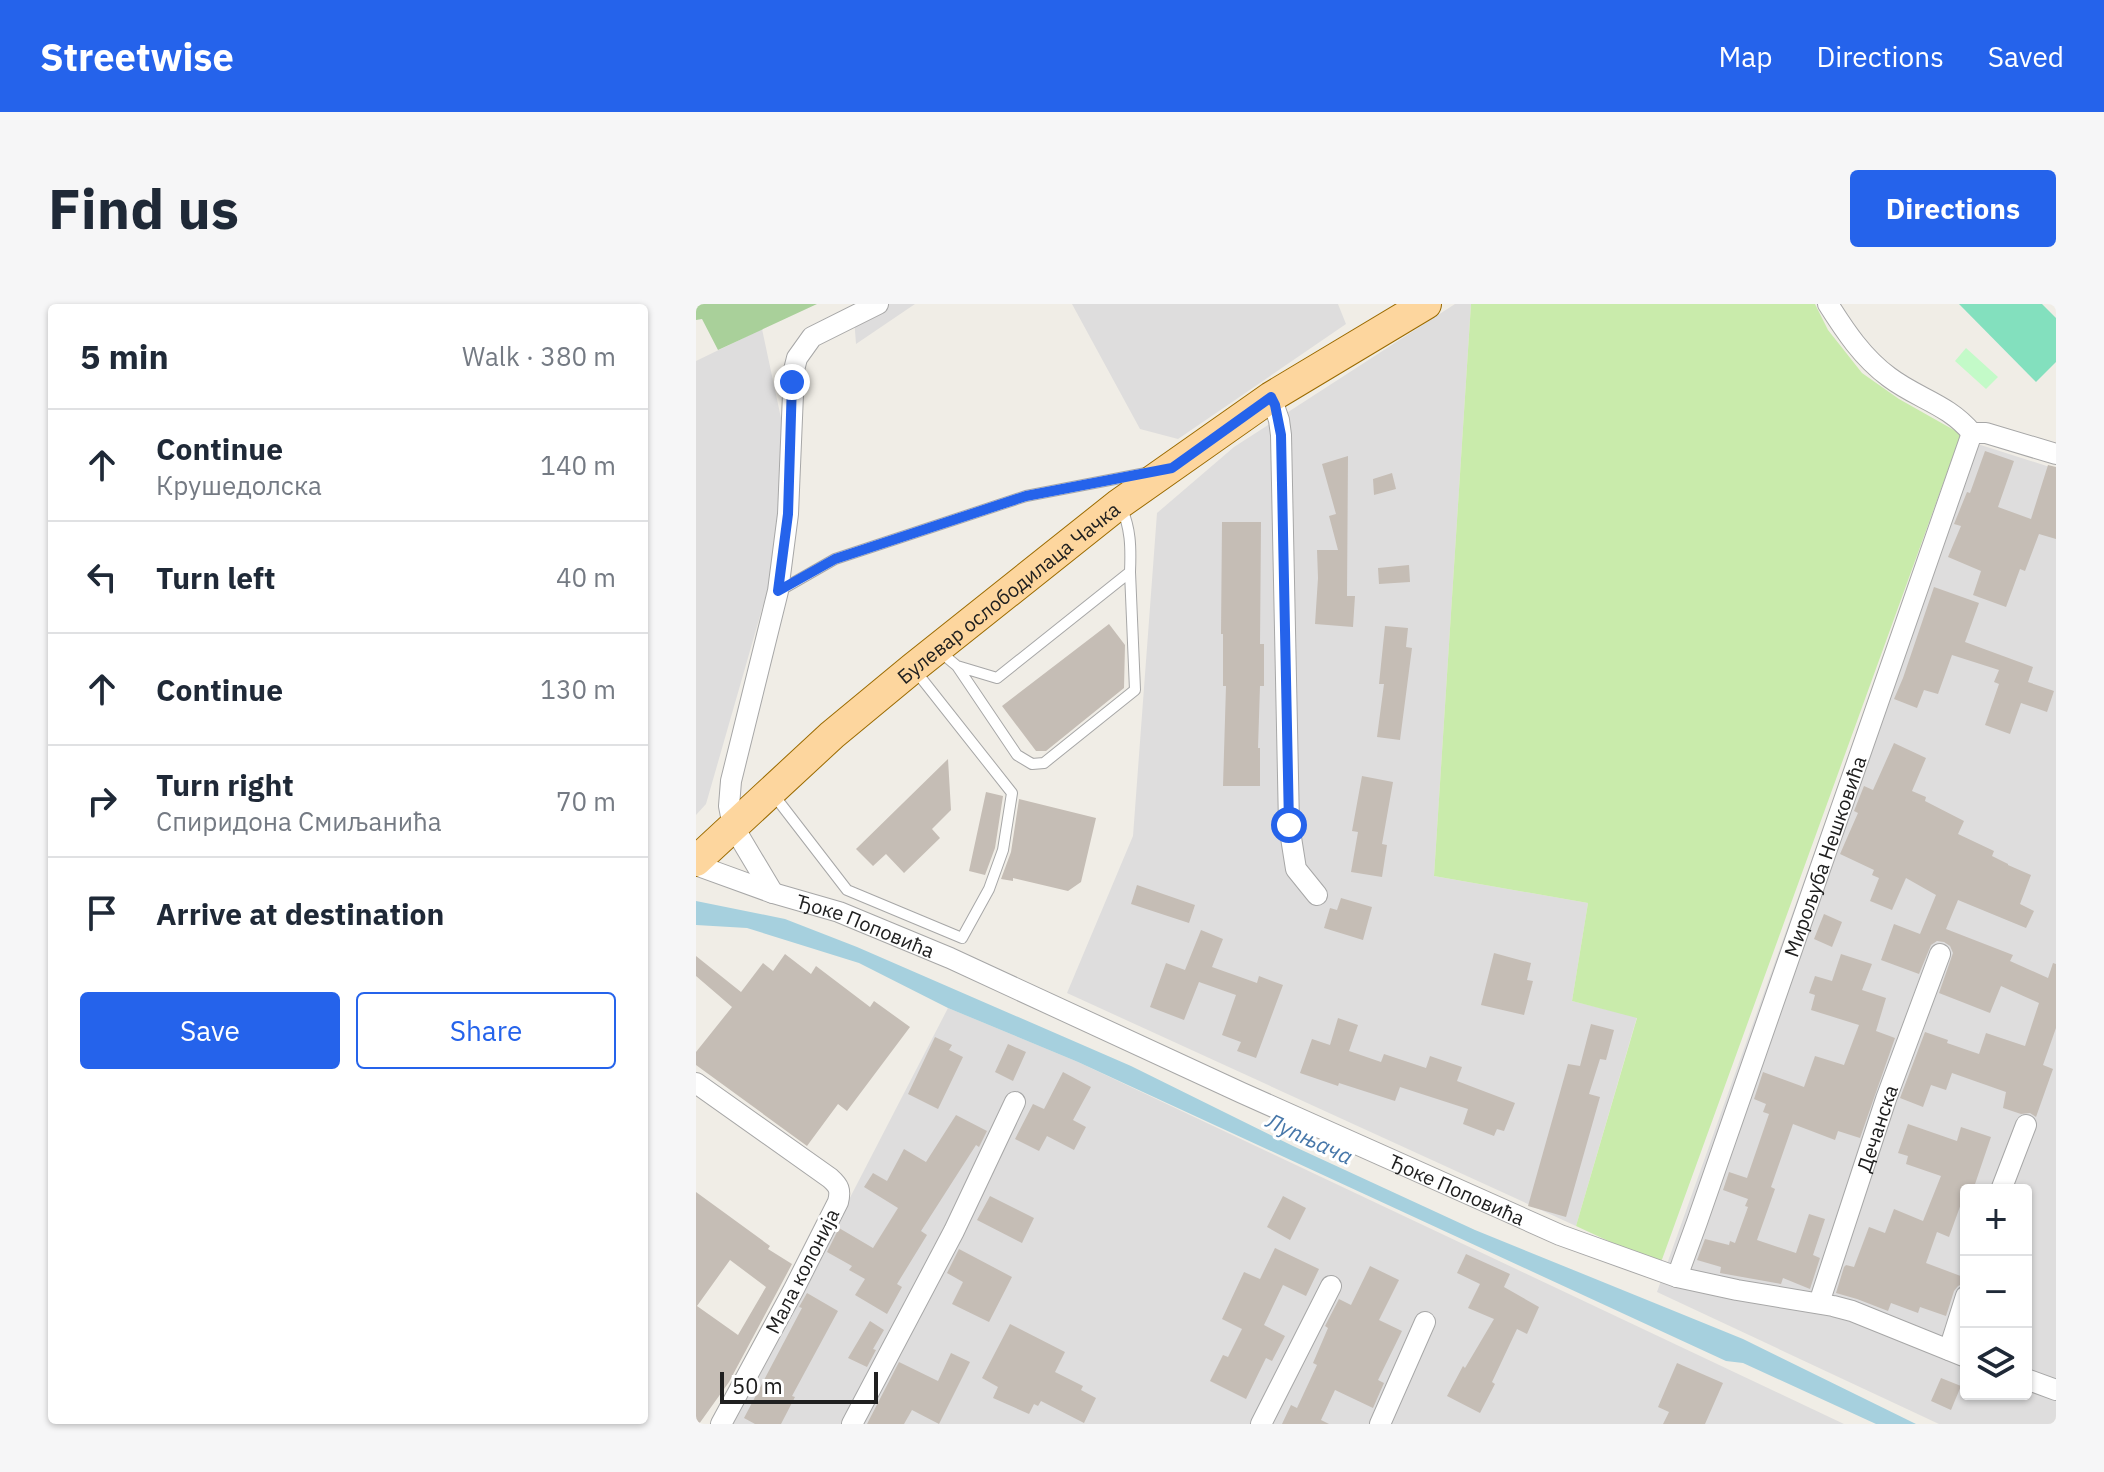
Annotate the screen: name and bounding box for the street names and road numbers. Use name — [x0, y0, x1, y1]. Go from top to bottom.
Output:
street label: Булевар ослободилаца Чачка — [891, 495, 1125, 689]
street label: Мирољуба Нешковића — [1777, 752, 1872, 960]
street label: Ђоке Поповића — [793, 887, 939, 964]
street label: Дечанска — [1850, 1081, 1904, 1175]
street label: Ђоке Поповића — [1385, 1147, 1530, 1231]
street label: Мала колонија — [759, 1203, 845, 1338]

